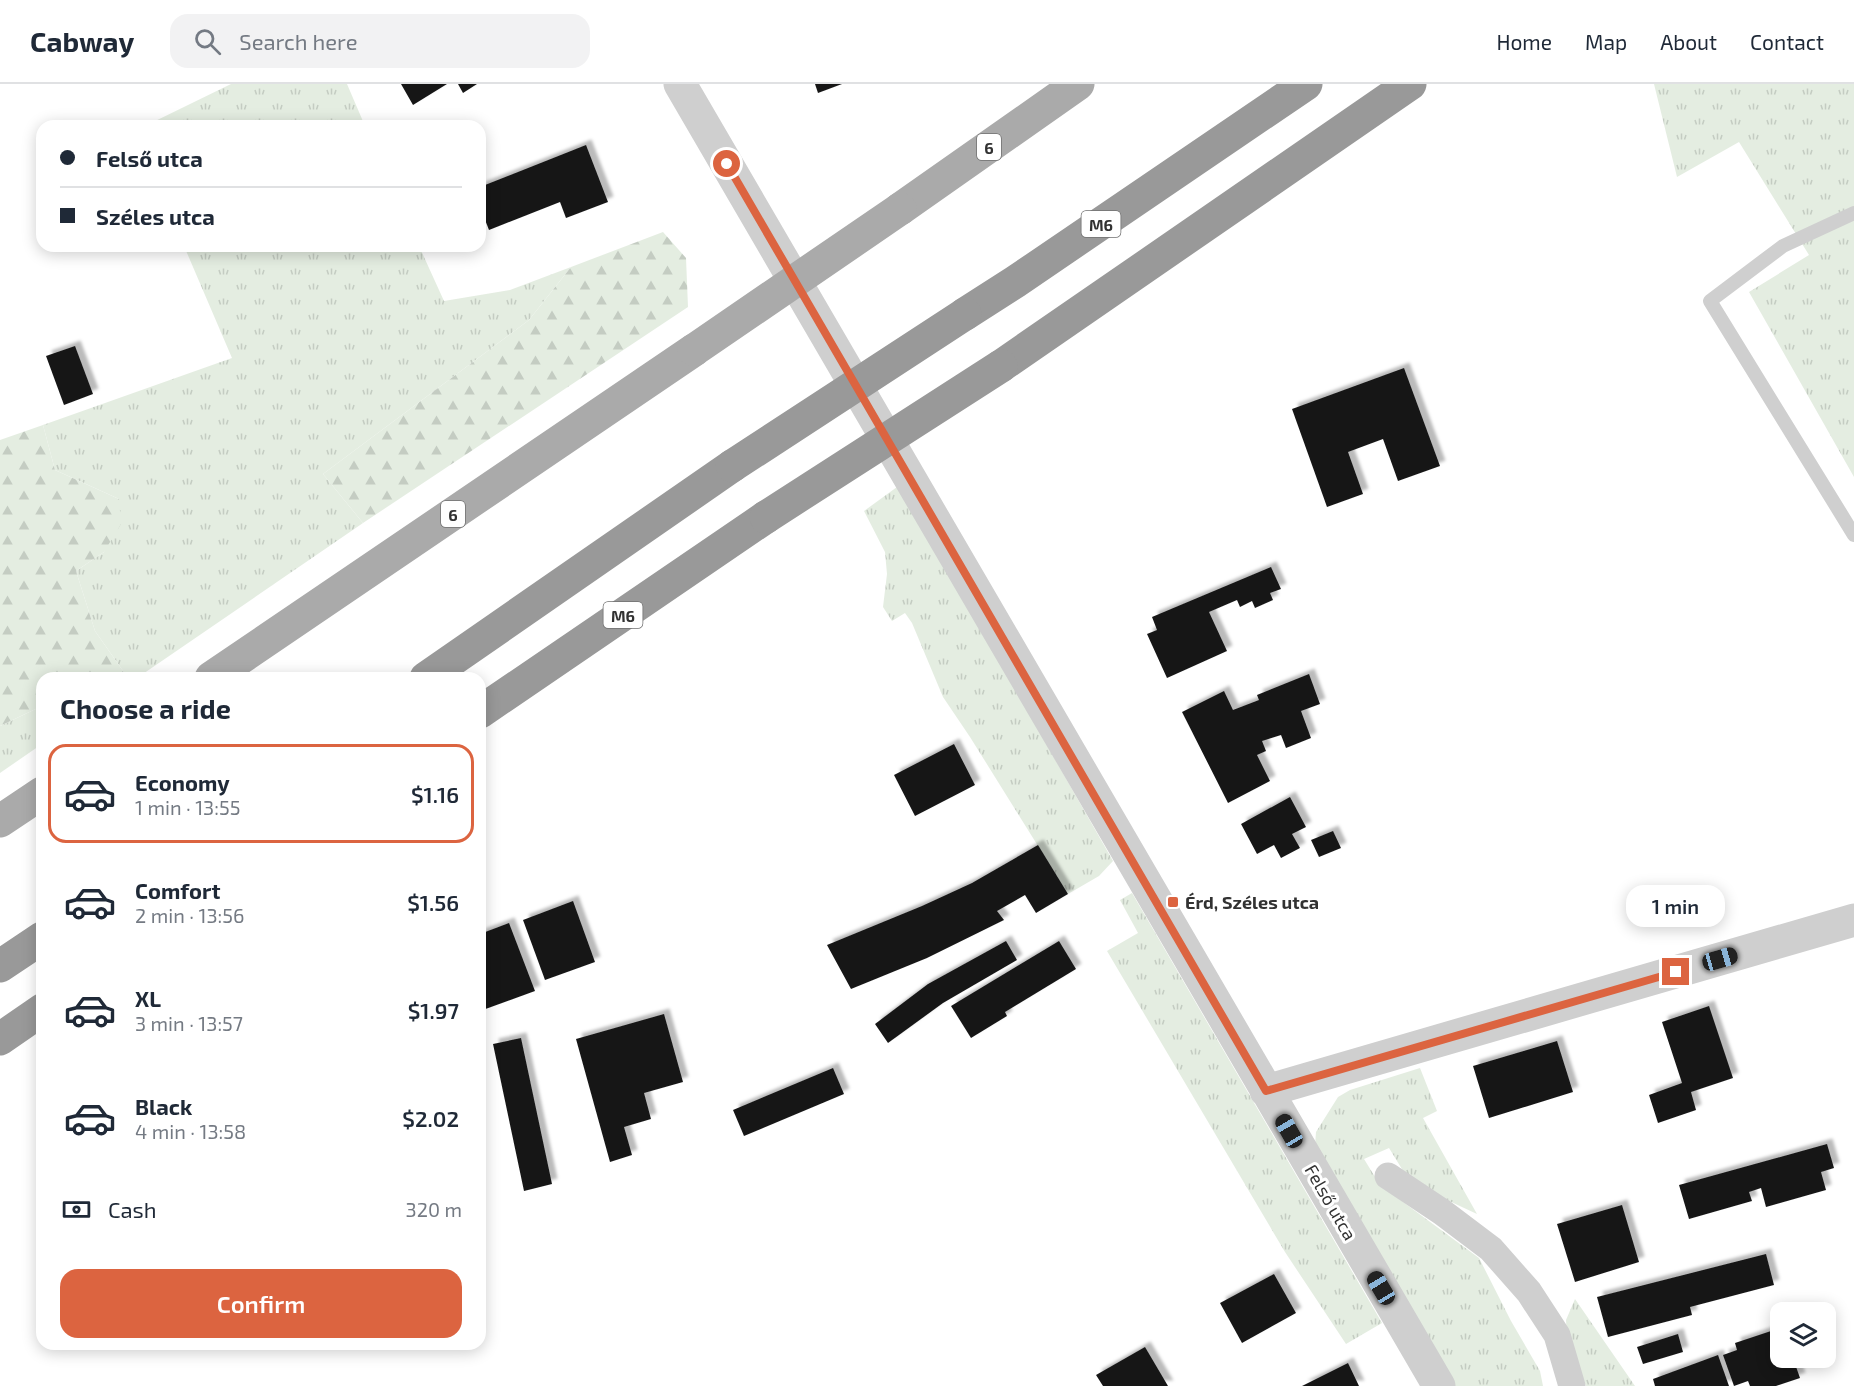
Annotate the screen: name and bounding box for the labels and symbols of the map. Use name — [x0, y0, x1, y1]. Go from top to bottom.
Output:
road number: 6 — [977, 134, 1001, 160]
route start — [713, 150, 740, 177]
road number: M6 — [1082, 211, 1120, 237]
road number: 6 — [441, 501, 465, 527]
road number: M6 — [604, 602, 642, 628]
callout: 1 min — [1626, 885, 1726, 927]
place label: Érd, Széles utca — [1185, 891, 1319, 913]
marker: Érd, Széles utca — [1166, 895, 1180, 909]
car — [1700, 945, 1740, 973]
route end — [1662, 958, 1689, 985]
car — [1272, 1111, 1306, 1151]
street label: Felső utca — [1301, 1160, 1361, 1244]
car — [1364, 1268, 1398, 1308]

